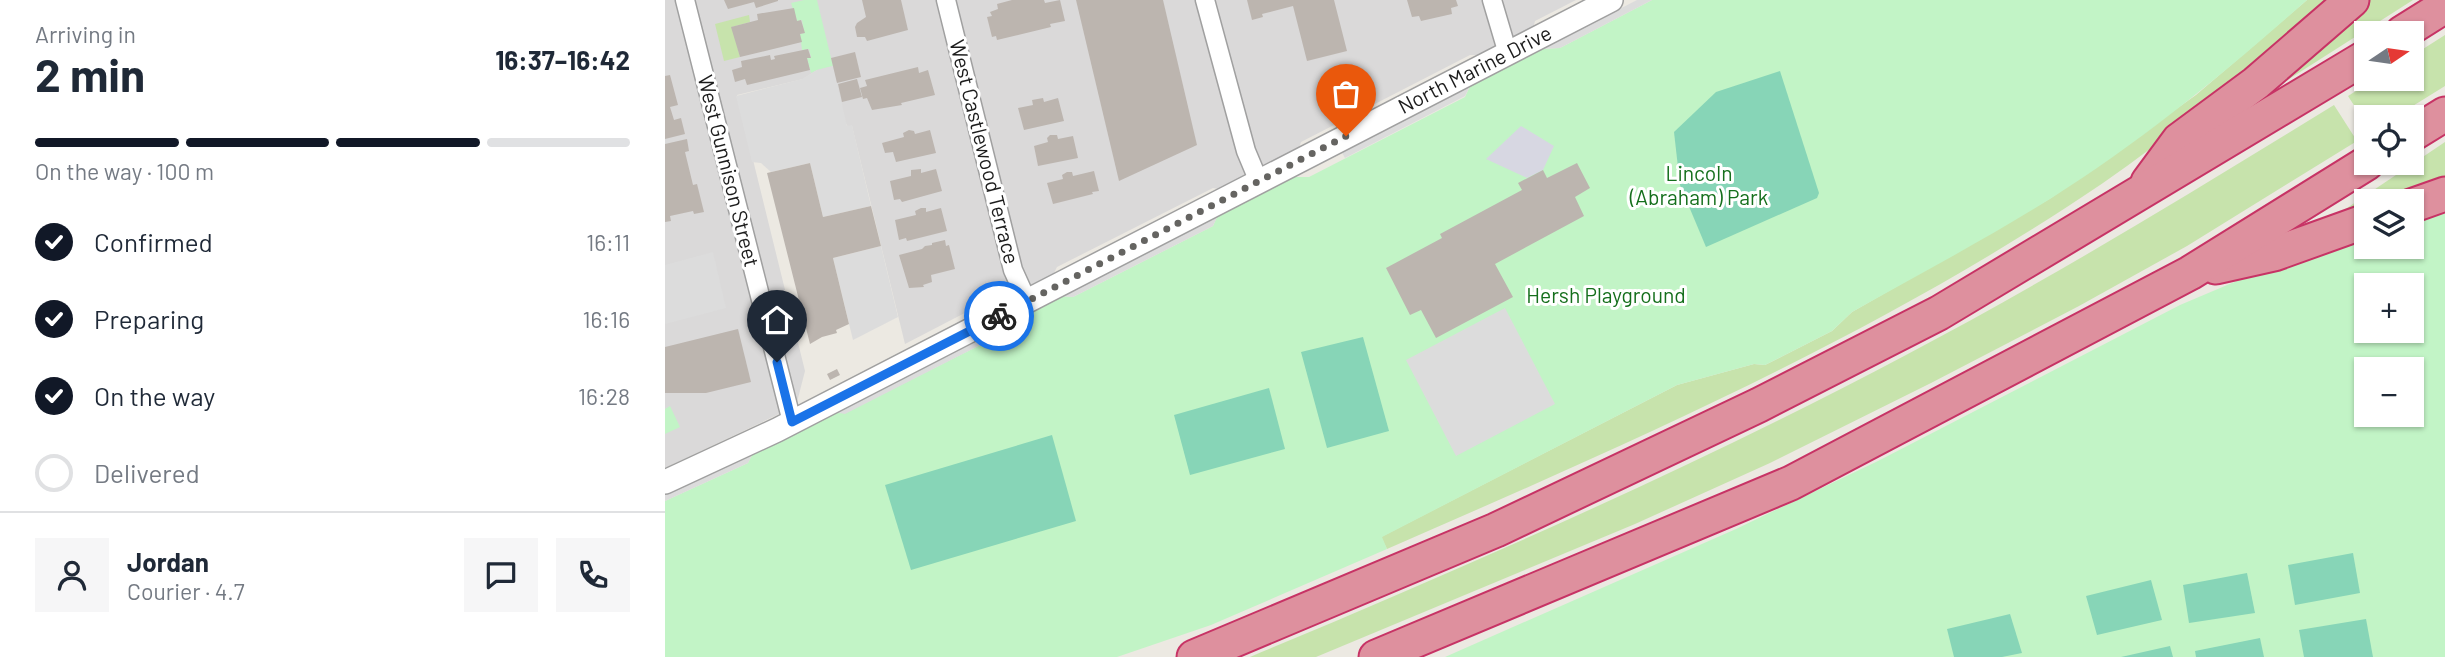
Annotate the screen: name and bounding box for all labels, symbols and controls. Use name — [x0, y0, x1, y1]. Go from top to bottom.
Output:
street label: North Marine Drive — [1393, 19, 1555, 118]
text: Arriving in — [35, 20, 136, 48]
north arrow — [2354, 21, 2424, 91]
map controls — [2354, 21, 2424, 427]
street label: West Castlewood Terrace — [945, 37, 1025, 266]
text: 16:37–16:42 — [495, 44, 630, 75]
text: 2 min — [35, 46, 145, 101]
pin — [1316, 64, 1376, 136]
street label: West Gunnison Street — [694, 72, 765, 269]
icon: bag — [1327, 75, 1365, 113]
button: locate — [2354, 105, 2424, 175]
text: On the way · 100 m — [35, 157, 214, 185]
park label: Lincoln (Abraham) Park — [1629, 160, 1768, 209]
button: layers — [2354, 189, 2424, 259]
icon: check — [35, 223, 73, 261]
text: Confirmed — [94, 226, 213, 257]
text: 16:11 — [586, 228, 630, 256]
button: + — [2354, 273, 2424, 343]
courier — [964, 281, 1034, 351]
park label: Hersh Playground — [1526, 282, 1686, 307]
pin — [747, 290, 807, 362]
icon: bike — [980, 297, 1018, 335]
icon: check — [35, 300, 73, 338]
icon: home — [758, 301, 796, 339]
text: Preparing — [94, 303, 204, 334]
text: 16:16 — [582, 305, 630, 333]
button: − — [2354, 357, 2424, 427]
icon: check — [35, 377, 73, 415]
text: On the way — [94, 380, 215, 411]
text: 16:28 — [578, 382, 630, 410]
text: Delivered — [94, 457, 200, 488]
button: person — [35, 538, 109, 612]
button: chat — [464, 538, 538, 612]
button: phone — [556, 538, 630, 612]
text: Jordan — [127, 546, 209, 577]
text: Courier · 4.7 — [127, 577, 245, 605]

